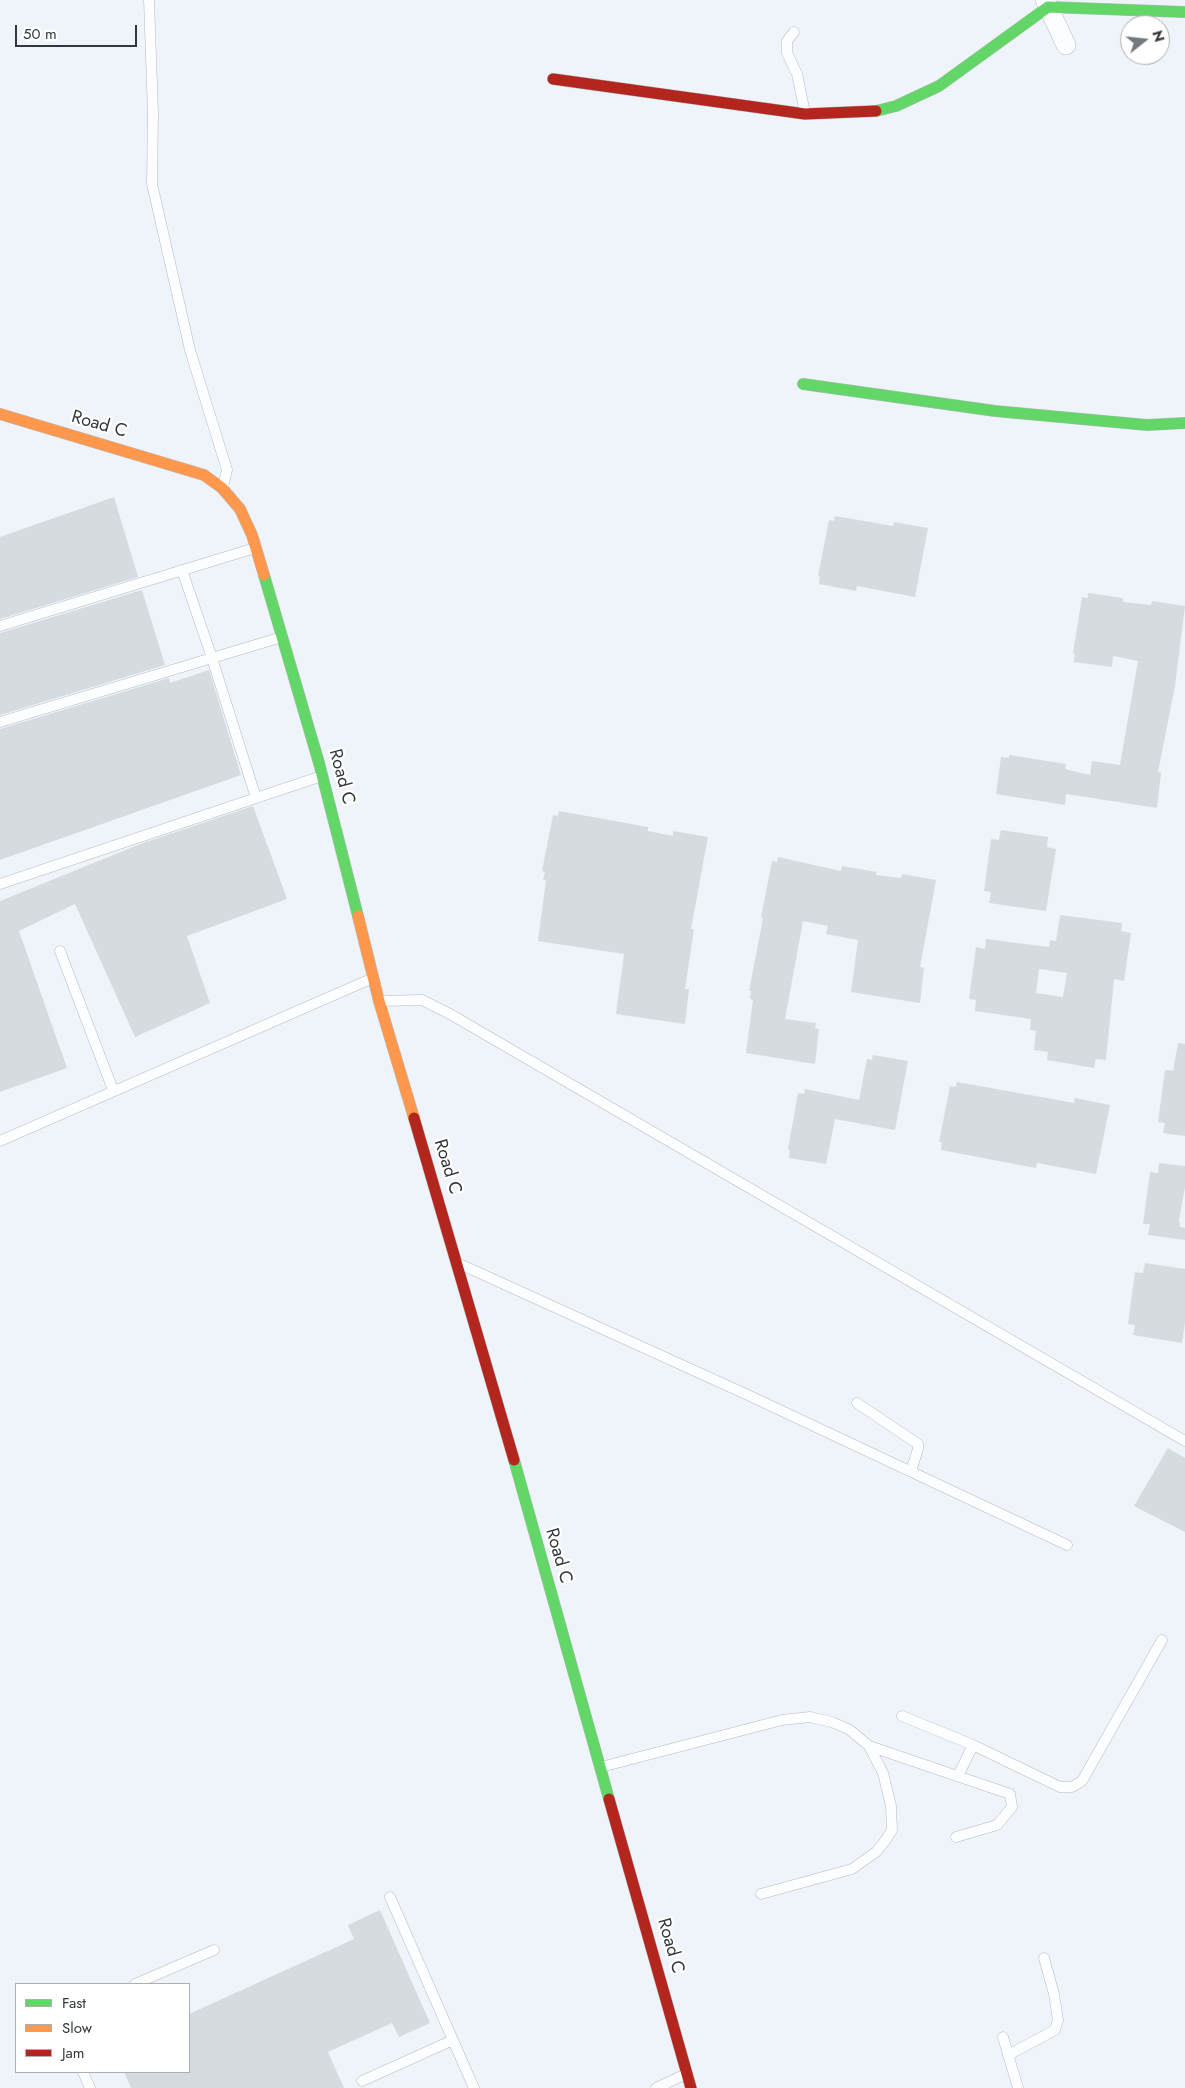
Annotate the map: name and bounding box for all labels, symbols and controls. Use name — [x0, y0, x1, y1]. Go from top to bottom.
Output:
scale bar — [18, 15, 140, 47]
north arrow — [1120, 15, 1170, 65]
text: 50 m — [23, 23, 57, 45]
text: N — [1147, 28, 1170, 44]
street label: Road C — [69, 407, 129, 443]
street label: Road C — [323, 747, 359, 807]
street label: Road C — [428, 1137, 466, 1197]
street label: Road C — [540, 1526, 576, 1586]
street label: Road C — [652, 1916, 688, 1976]
legend — [15, 1983, 190, 2073]
text: Fast — [62, 1992, 86, 2014]
text: Slow — [62, 2017, 92, 2039]
text: Jam — [62, 2042, 85, 2064]

